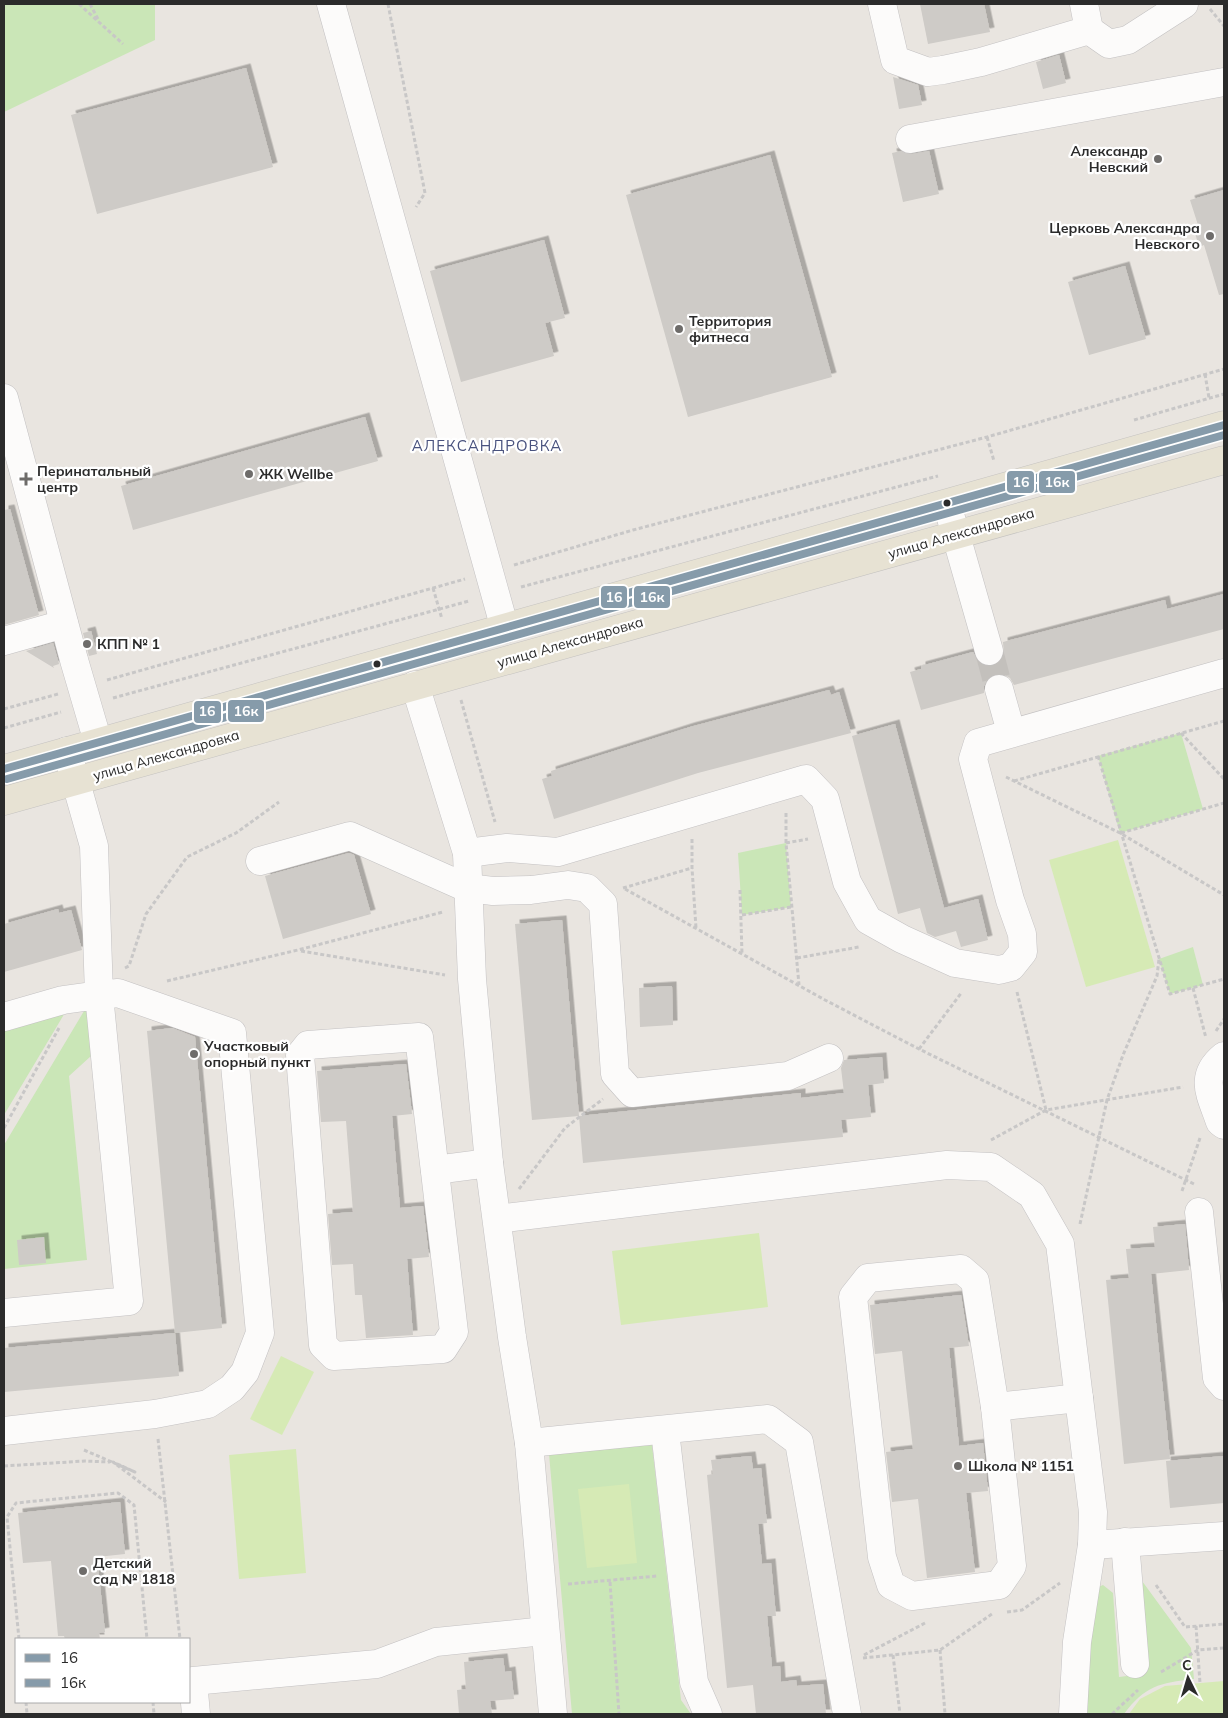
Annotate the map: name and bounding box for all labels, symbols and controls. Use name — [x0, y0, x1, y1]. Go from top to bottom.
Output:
place label: Александр Невский — [1071, 142, 1148, 176]
marker: Александр Невский — [1152, 153, 1164, 165]
place label: Церковь Александра Невского — [1049, 219, 1200, 253]
marker: Церковь Александра Невского — [1204, 230, 1216, 242]
place label: Территория фитнеса — [689, 312, 771, 346]
marker: Территория фитнеса — [673, 323, 685, 335]
district label: АЛЕКСАНДРОВКА — [412, 436, 562, 455]
place label: Перинатальный центр — [37, 462, 151, 496]
place label: ЖК Wellbe — [259, 465, 334, 483]
marker: ЖК Wellbe — [243, 468, 255, 480]
line badge: 16 — [1006, 470, 1035, 494]
line badge: 16к — [1038, 470, 1076, 494]
marker: Перинатальный центр — [19, 472, 33, 486]
text: 16 — [1013, 473, 1029, 491]
text: 16к — [1045, 473, 1070, 491]
unlabelled marker — [942, 498, 952, 508]
street label: улица Александровка — [886, 503, 1036, 563]
line badge: 16 — [600, 585, 628, 609]
line badge: 16к — [633, 585, 671, 609]
text: 16 — [606, 588, 622, 606]
text: 16к — [640, 588, 665, 606]
street label: улица Александровка — [495, 612, 645, 672]
place label: КПП № 1 — [97, 635, 160, 653]
marker: КПП № 1 — [81, 638, 93, 650]
unlabelled marker — [372, 659, 382, 669]
line badge: 16к — [227, 699, 265, 723]
line badge: 16 — [193, 700, 222, 724]
text: 16 — [199, 702, 215, 720]
text: 16к — [234, 702, 259, 720]
street label: улица Александровка — [91, 725, 241, 785]
place label: Участковый опорный пункт — [203, 1037, 311, 1071]
marker: Участковый опорный пункт — [188, 1048, 200, 1060]
place label: Школа № 1151 — [968, 1457, 1074, 1475]
marker: Школа № 1151 — [952, 1460, 964, 1472]
place label: Детский сад № 1818 — [93, 1554, 175, 1588]
marker: Детский сад № 1818 — [77, 1565, 89, 1577]
legend — [15, 1638, 190, 1703]
text: 16 — [60, 1648, 78, 1667]
north arrow — [1163, 1653, 1213, 1703]
text: С — [1181, 1656, 1192, 1674]
text: 16к — [60, 1673, 87, 1692]

